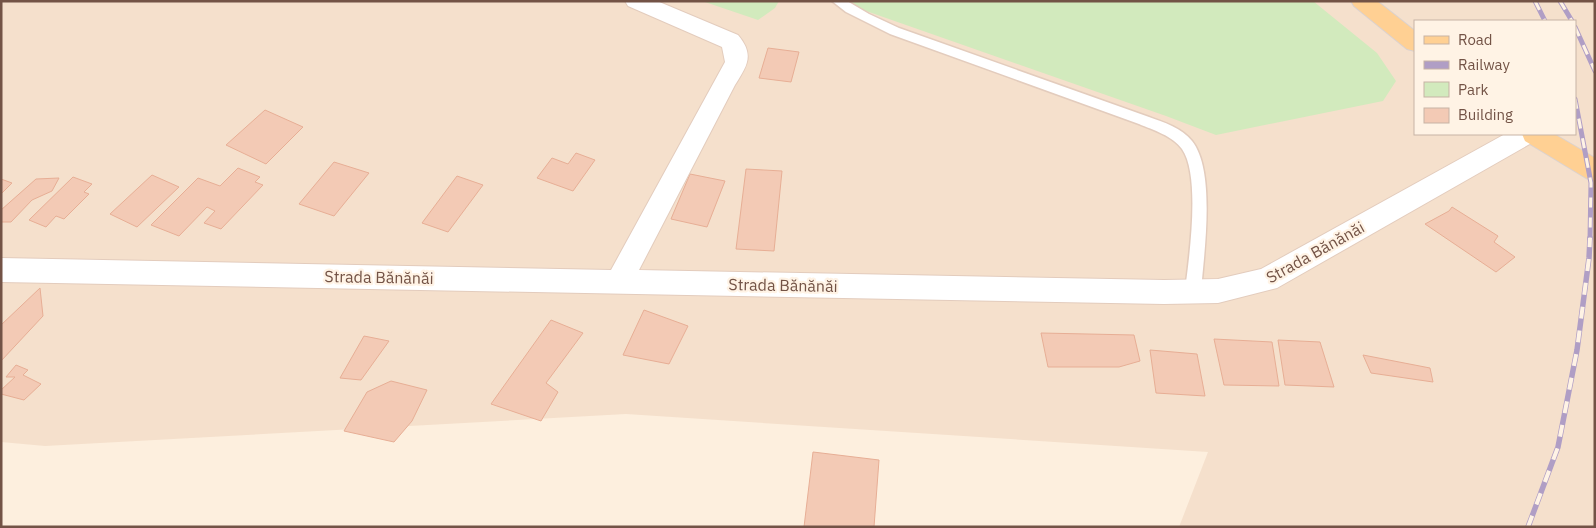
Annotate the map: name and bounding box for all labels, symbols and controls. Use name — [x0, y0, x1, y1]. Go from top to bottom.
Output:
legend — [1414, 20, 1576, 135]
text: Road — [1458, 30, 1493, 49]
text: Railway — [1458, 55, 1511, 74]
text: Park — [1458, 80, 1488, 99]
text: Building — [1458, 105, 1513, 124]
street label: Strada Bănănăi — [1262, 217, 1368, 287]
street label: Strada Bănănăi — [324, 266, 434, 288]
street label: Strada Bănănăi — [728, 274, 838, 296]

